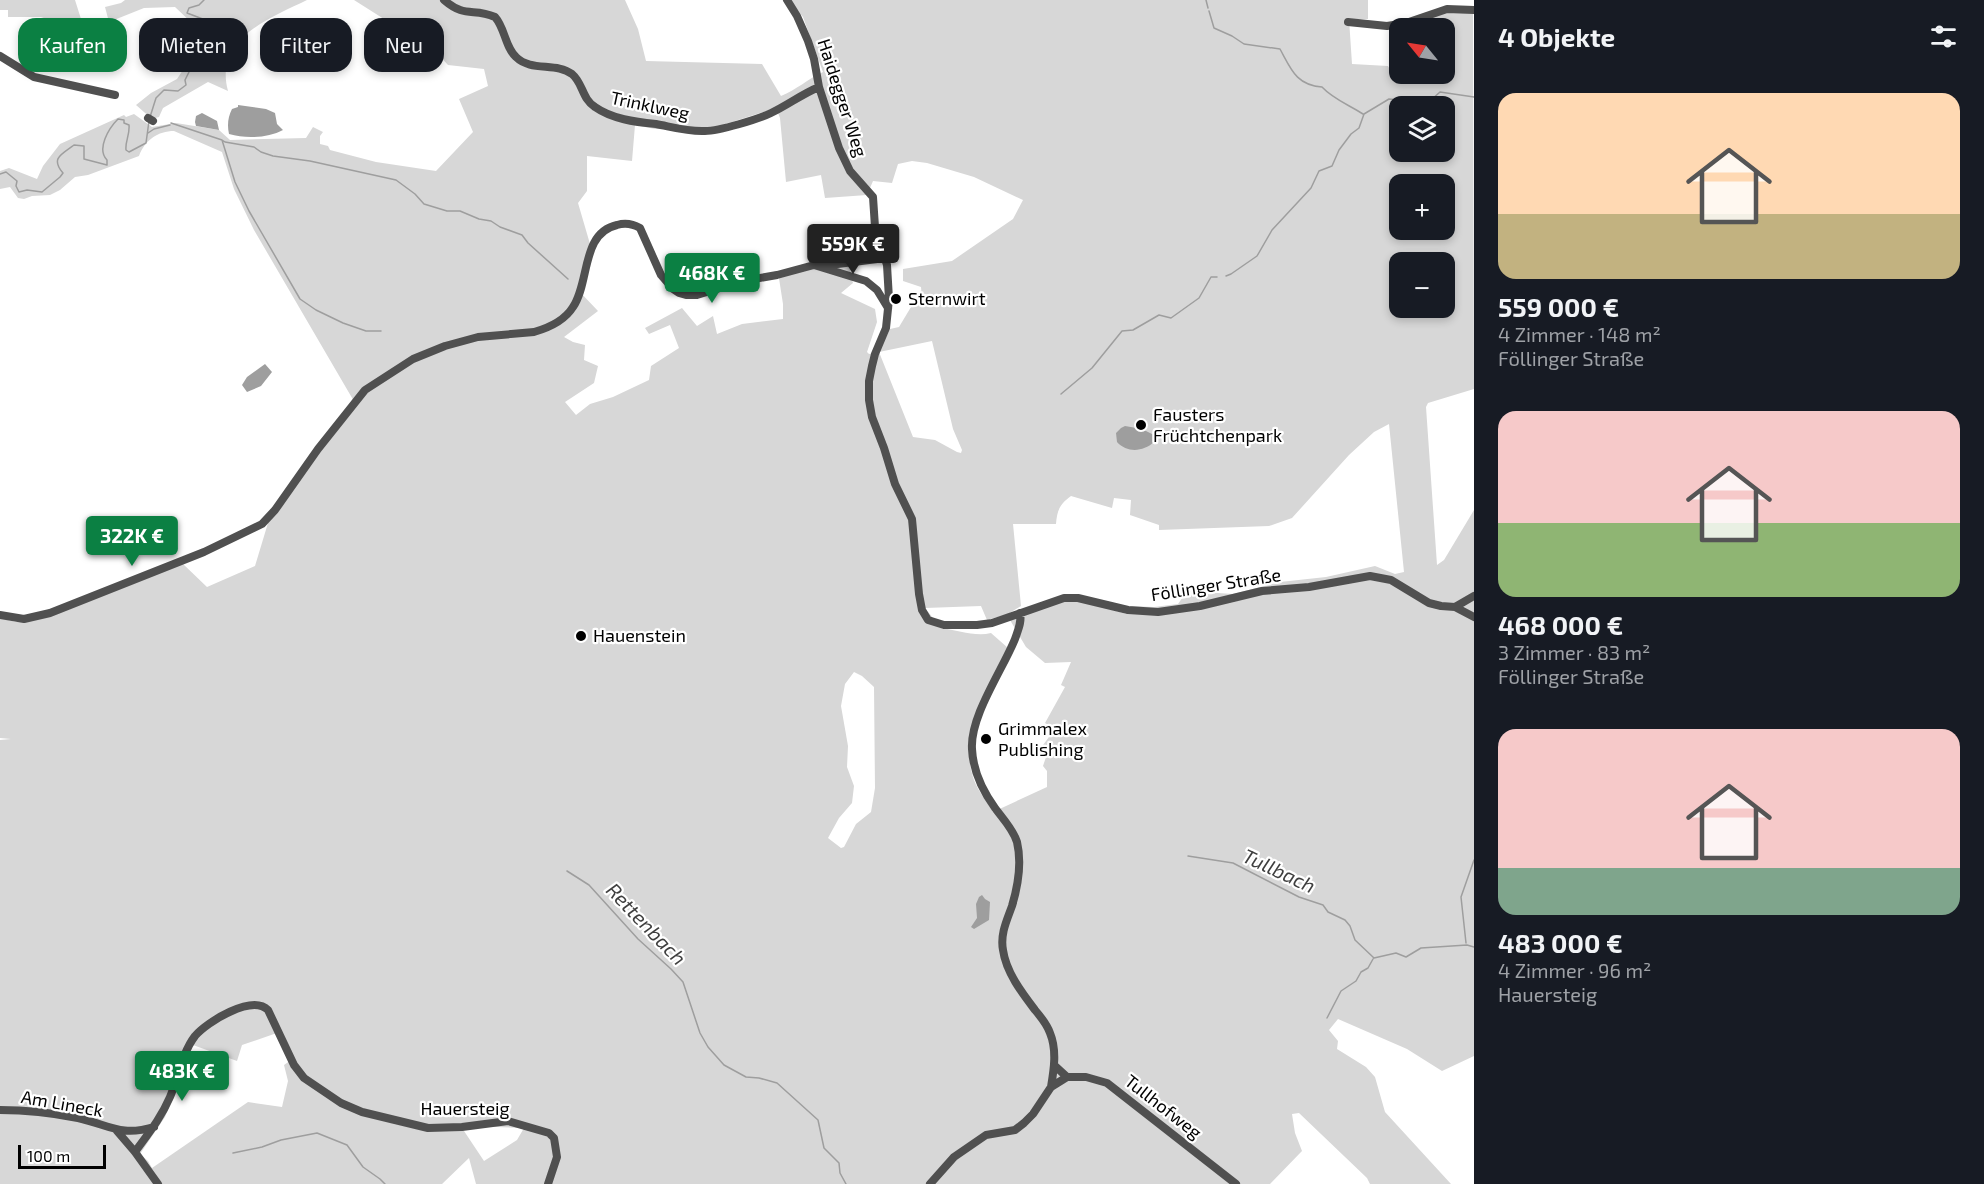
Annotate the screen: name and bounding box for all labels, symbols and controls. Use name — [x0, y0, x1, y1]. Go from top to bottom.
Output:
chip: Kaufen — [18, 18, 127, 72]
chip: Mieten — [139, 18, 248, 72]
chip: Filter — [260, 18, 352, 72]
chip: Neu — [364, 18, 444, 72]
north arrow — [1389, 18, 1455, 84]
map controls — [1389, 18, 1455, 318]
icon: filters — [1927, 20, 1960, 53]
text: 4 Objekte — [1498, 21, 1615, 52]
street label: Haidegger Weg — [813, 36, 872, 160]
street label: Trinklweg — [609, 86, 691, 124]
button: layers — [1389, 96, 1455, 162]
icon: home — [1675, 132, 1783, 240]
button: + — [1389, 174, 1455, 240]
pin: 559K € — [804, 224, 902, 275]
text: 559K € — [821, 231, 885, 255]
button: − — [1389, 252, 1455, 318]
pin: 468K € — [663, 253, 761, 304]
text: 468K € — [679, 260, 745, 284]
place label: Sternwirt — [908, 287, 986, 309]
text: 559 000 € — [1498, 291, 1619, 322]
marker: Sternwirt — [889, 292, 903, 306]
text: 4 Zimmer · 148 m² — [1498, 322, 1661, 346]
text: Föllinger Straße — [1498, 346, 1644, 370]
place label: Fausters Früchtchenpark — [1153, 403, 1282, 446]
marker: Fausters Früchtchenpark — [1134, 418, 1148, 432]
icon: home — [1675, 450, 1783, 558]
pin: 322K € — [83, 516, 181, 567]
text: 322K € — [100, 523, 164, 547]
street label: Föllinger Straße — [1149, 563, 1283, 605]
text: 468 000 € — [1498, 609, 1623, 640]
place label: Hauenstein — [593, 624, 686, 646]
marker: Hauenstein — [574, 629, 588, 643]
text: 3 Zimmer · 83 m² — [1498, 640, 1650, 664]
text: Föllinger Straße — [1498, 664, 1644, 688]
place label: Grimmalex Publishing — [998, 717, 1087, 760]
marker: Grimmalex Publishing — [979, 732, 993, 746]
icon: home — [1675, 768, 1783, 876]
water label: Tullbach — [1239, 843, 1319, 897]
water label: Rettenbach — [602, 877, 692, 969]
text: 483 000 € — [1498, 927, 1623, 958]
text: 4 Zimmer · 96 m² — [1498, 958, 1651, 982]
text: Hauersteig — [1498, 982, 1597, 1006]
pin: 483K € — [133, 1051, 231, 1102]
text: 483K € — [149, 1058, 215, 1082]
street label: Tullhofweg — [1121, 1069, 1207, 1143]
street label: Am Lineck — [19, 1085, 105, 1121]
street label: Hauersteig — [420, 1097, 510, 1119]
scale bar — [18, 1142, 106, 1170]
text: 100 m — [27, 1146, 70, 1165]

